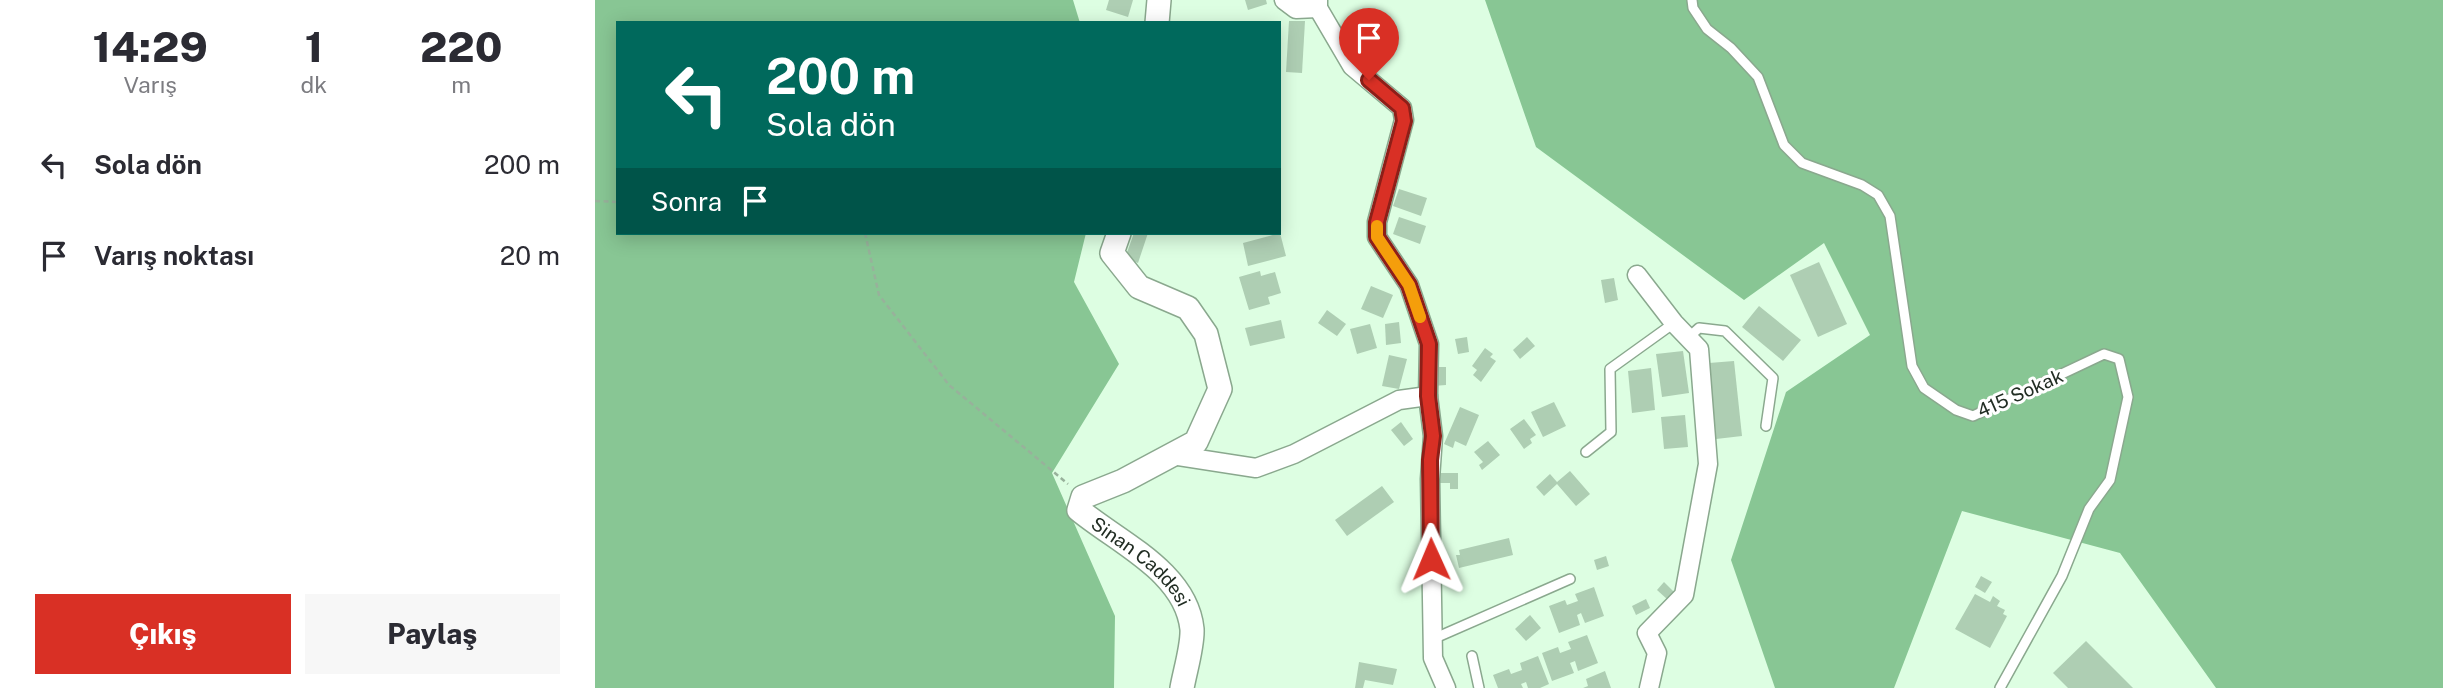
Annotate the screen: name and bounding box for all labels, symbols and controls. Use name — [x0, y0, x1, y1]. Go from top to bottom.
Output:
pin — [1339, 8, 1399, 80]
icon: arrive — [1350, 19, 1388, 57]
text: 14:29 — [93, 22, 208, 71]
text: 1 — [305, 22, 323, 71]
text: 220 — [420, 22, 502, 71]
text: 200 m — [766, 47, 915, 105]
icon: left — [651, 49, 742, 140]
text: Varış — [124, 71, 177, 98]
text: dk — [300, 71, 327, 98]
text: m — [451, 71, 471, 98]
text: Sola dön — [766, 106, 896, 143]
icon: left — [35, 146, 73, 184]
text: Sola dön — [94, 149, 202, 180]
text: 200 m — [484, 149, 560, 180]
icon: arrive — [736, 182, 774, 220]
text: Sonra — [651, 186, 722, 217]
icon: arrive — [35, 237, 73, 275]
text: Varış noktası — [94, 240, 254, 271]
text: 20 m — [500, 240, 560, 271]
street label: 415 Sokak — [1974, 364, 2067, 422]
street label: Sinan Caddesi — [1087, 512, 1195, 610]
position arrow — [1394, 522, 1468, 596]
button: Çıkış — [35, 594, 291, 674]
button: Paylaş — [305, 594, 560, 674]

